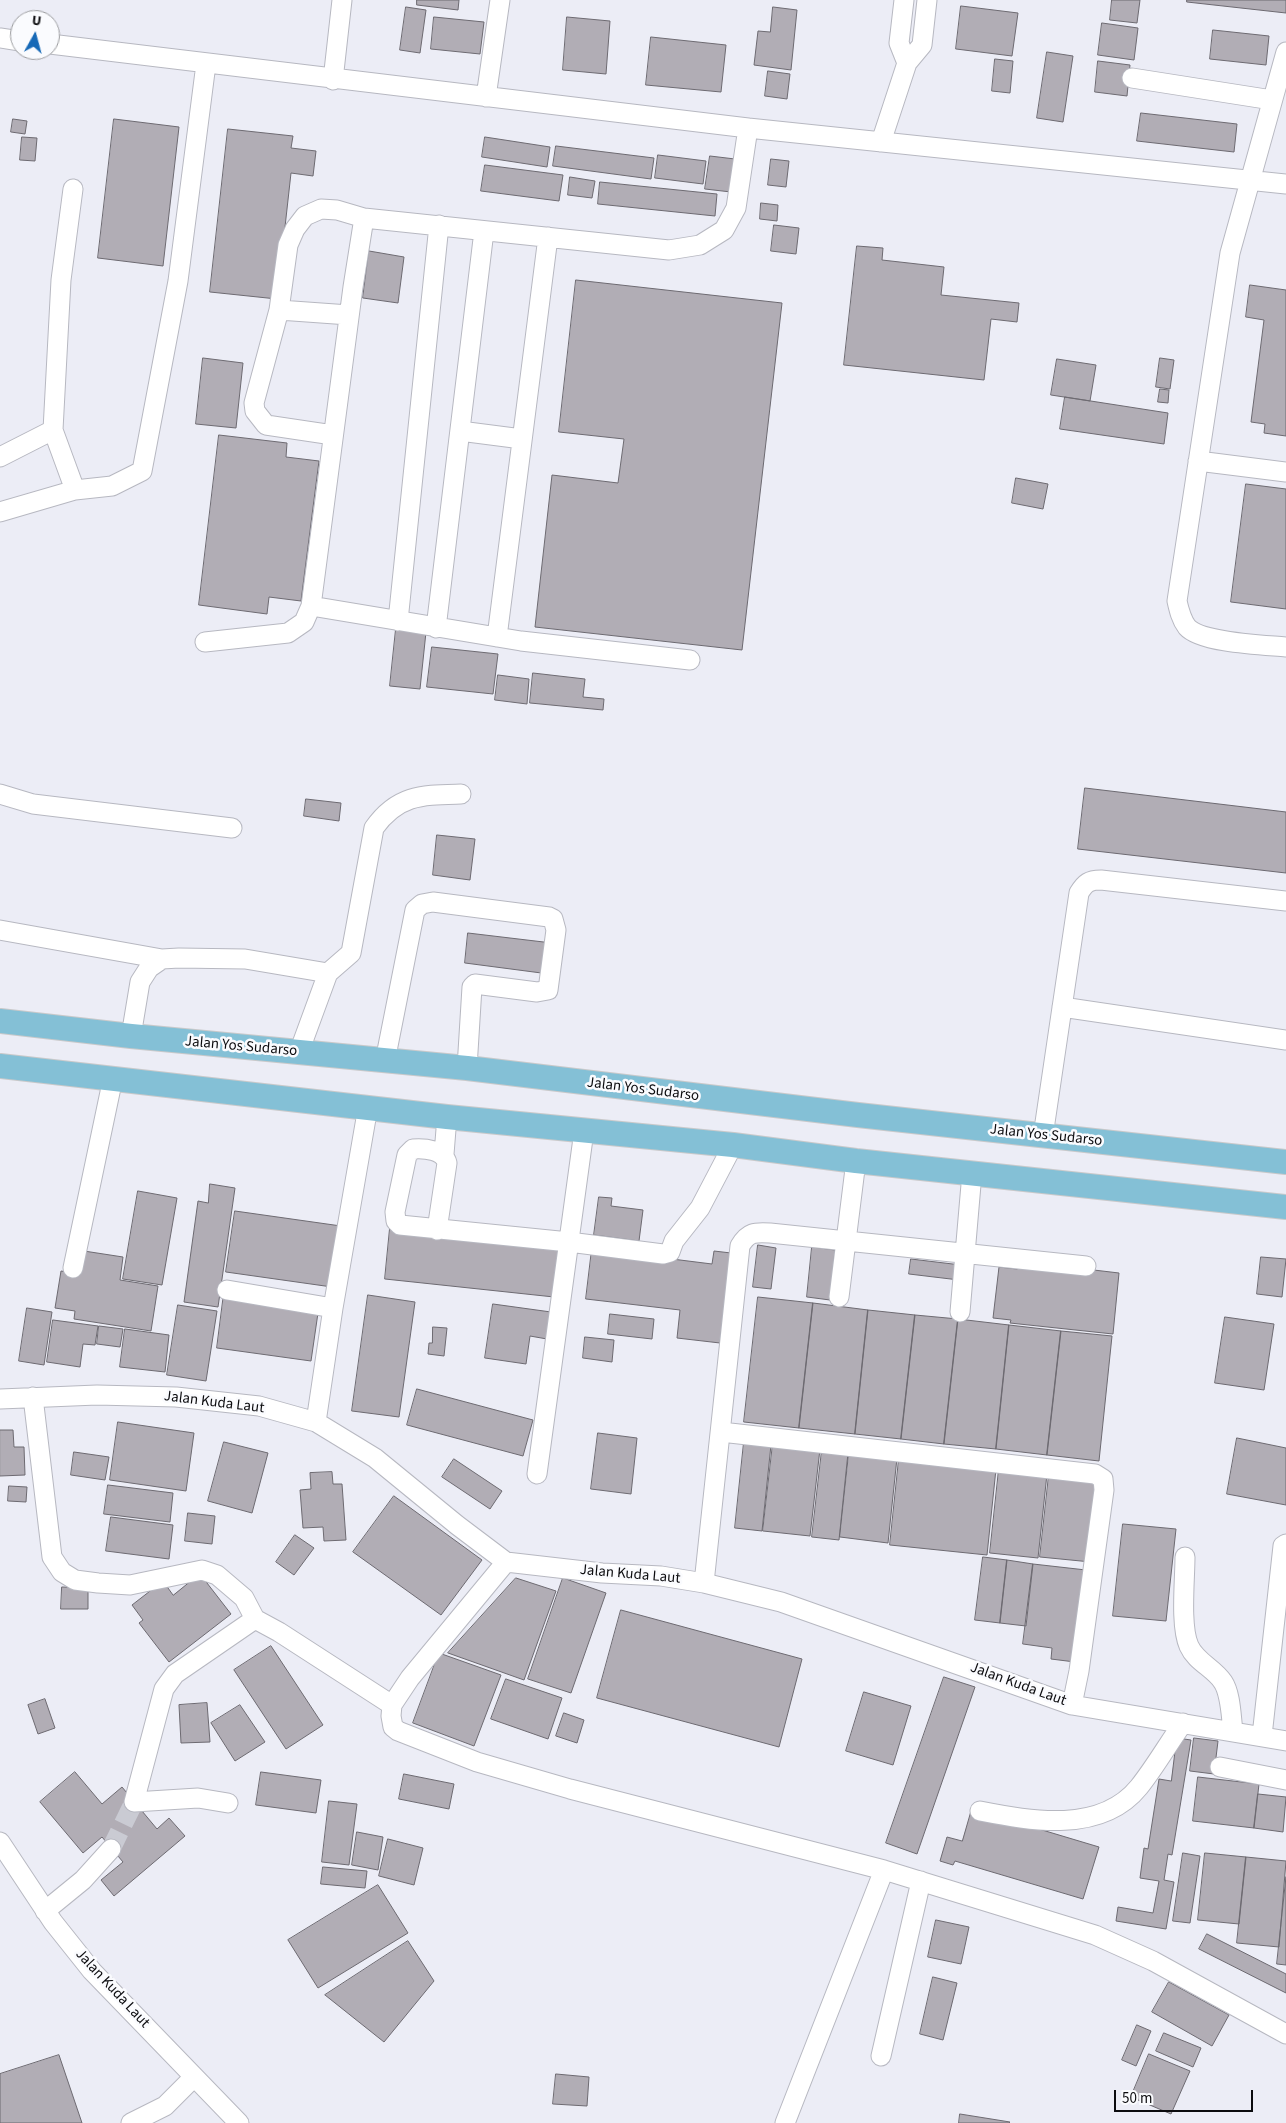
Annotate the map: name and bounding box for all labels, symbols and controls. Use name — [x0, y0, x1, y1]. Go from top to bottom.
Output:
north arrow — [10, 10, 60, 60]
text: U — [31, 11, 43, 32]
street label: Jalan Yos Sudarso — [184, 1033, 298, 1061]
street label: Jalan Yos Sudarso — [586, 1074, 700, 1106]
street label: Jalan Yos Sudarso — [989, 1121, 1103, 1151]
street label: Jalan Kuda Laut — [163, 1388, 265, 1418]
street label: Jalan Kuda Laut — [579, 1562, 681, 1588]
street label: Jalan Kuda Laut — [967, 1659, 1069, 1711]
street label: Jalan Kuda Laut — [71, 1946, 153, 2032]
scale bar — [1116, 2080, 1255, 2112]
text: 50 m — [1122, 2088, 1152, 2109]

